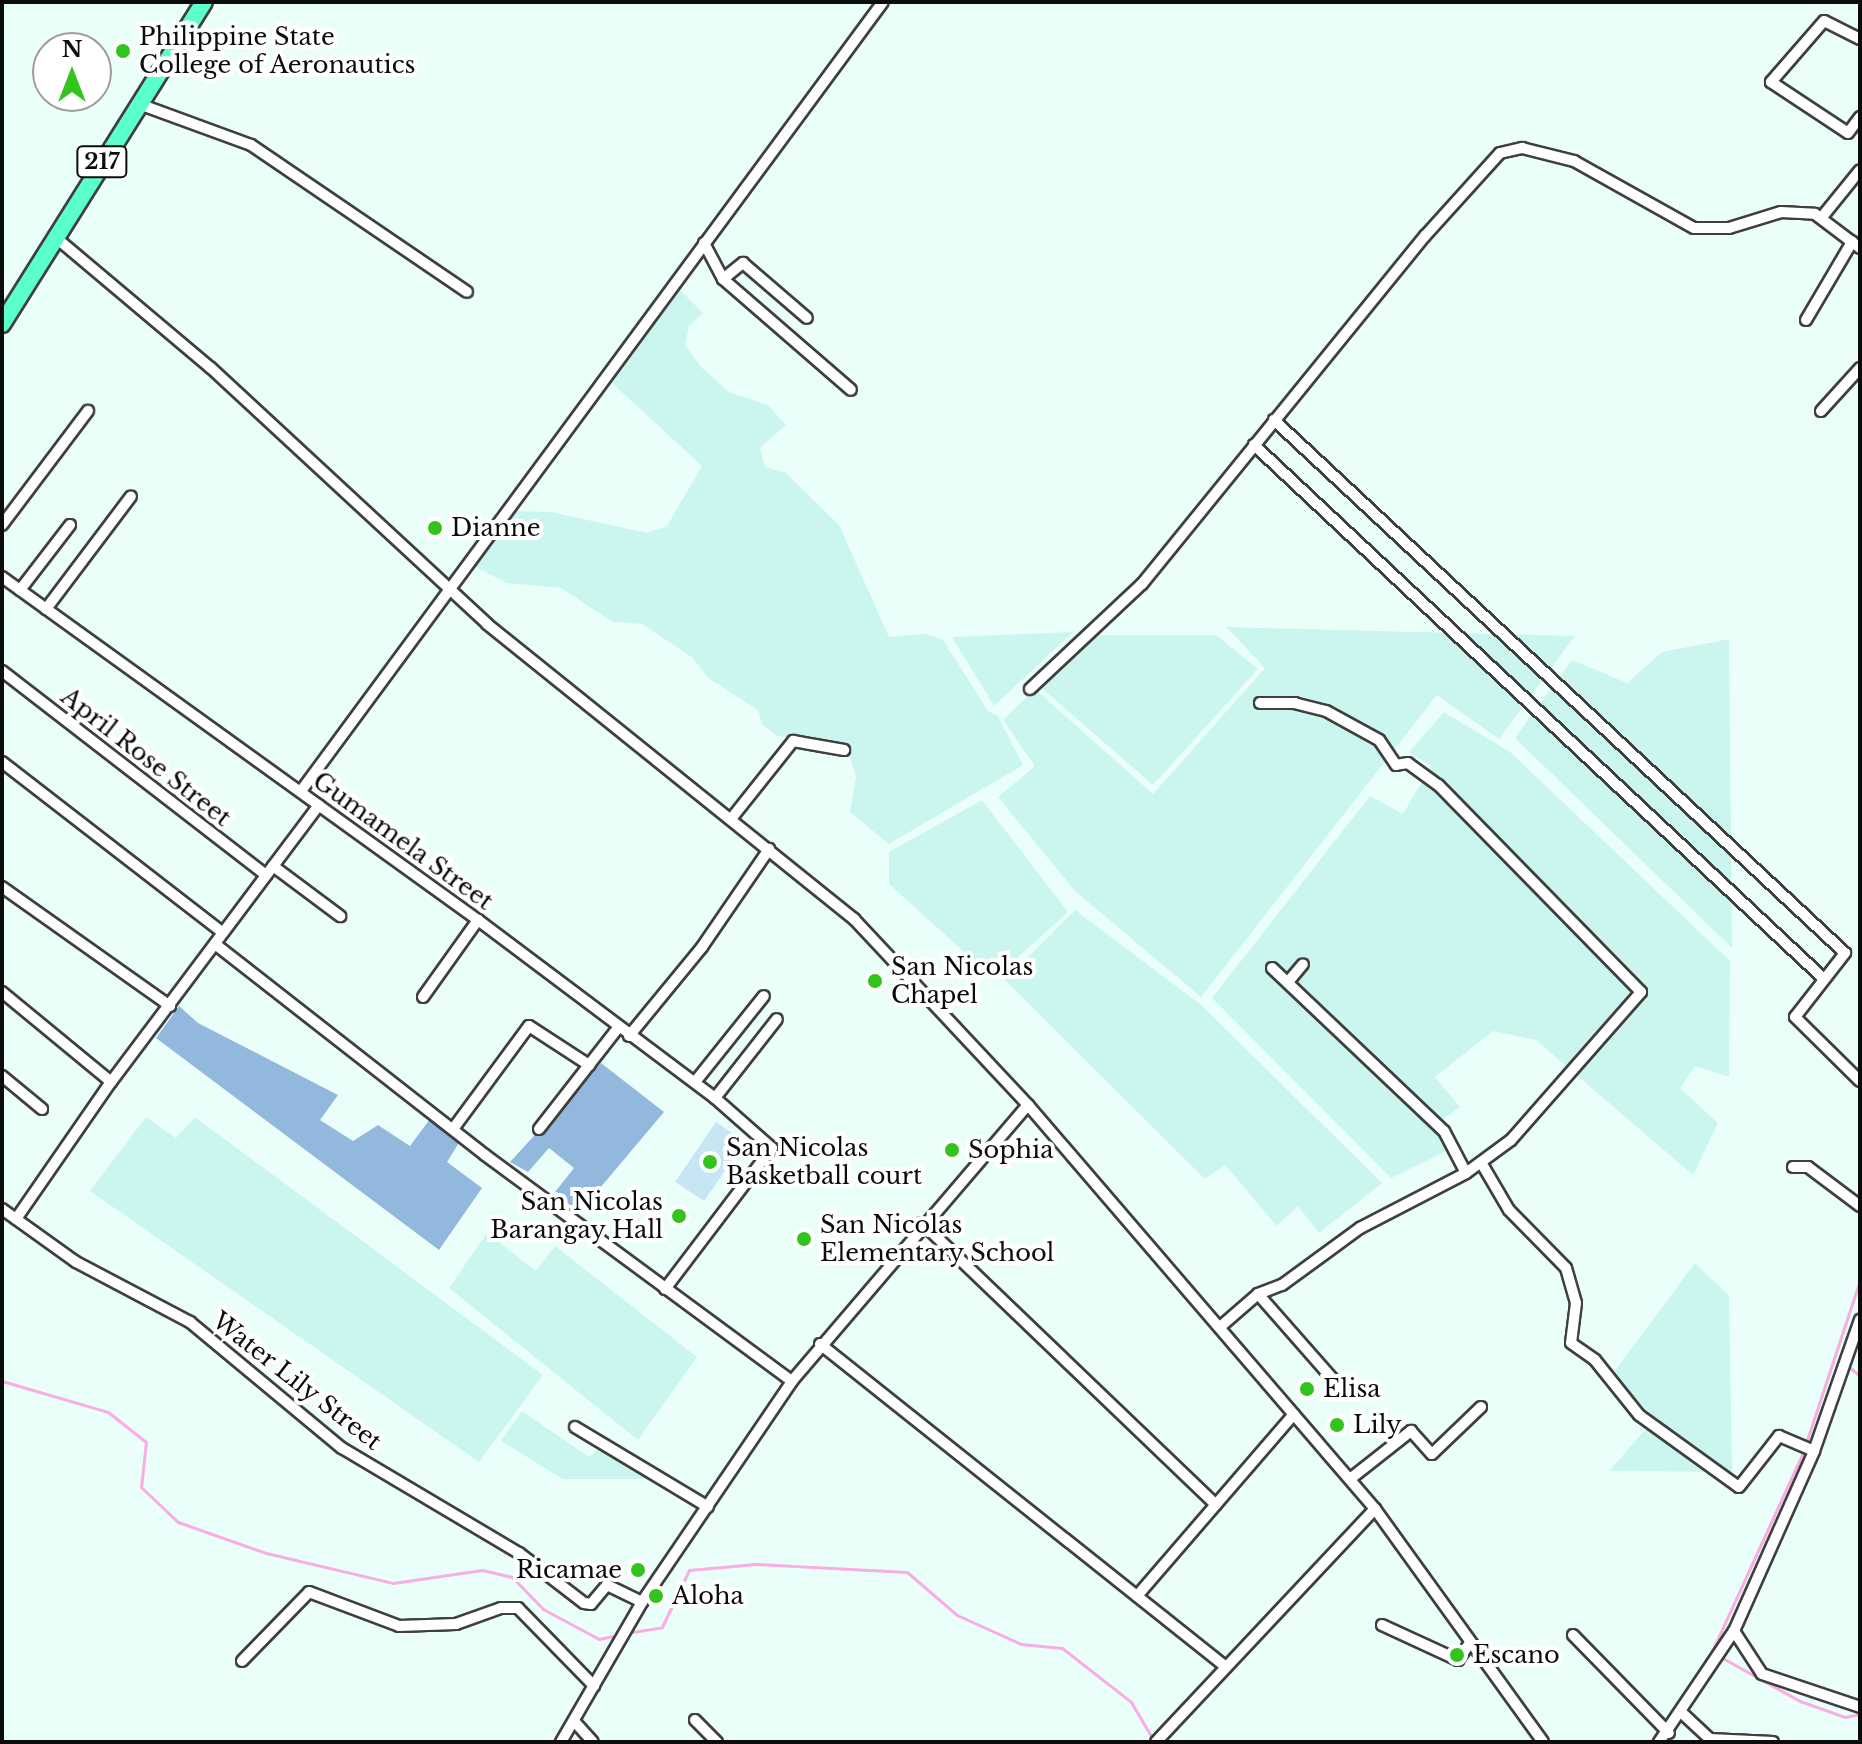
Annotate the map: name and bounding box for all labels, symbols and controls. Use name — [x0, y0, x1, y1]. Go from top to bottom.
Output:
place label: Philippine State College of Aeronautics — [139, 23, 416, 79]
north arrow — [32, 32, 112, 112]
text: N — [62, 36, 82, 63]
marker: Philippine State College of Aeronautics — [114, 42, 132, 60]
road number: 217 — [76, 144, 128, 180]
place label: Dianne — [451, 514, 541, 542]
marker: Dianne — [426, 519, 444, 537]
street label: April Rose Street — [55, 682, 237, 832]
street label: Gumamela Street — [307, 766, 499, 916]
place label: San Nicolas Chapel — [891, 953, 1033, 1009]
marker: San Nicolas Chapel — [866, 972, 884, 990]
place label: San Nicolas Basketball court — [726, 1134, 922, 1190]
place label: Sophia — [968, 1136, 1053, 1164]
marker: Sophia — [943, 1141, 961, 1159]
marker: San Nicolas Basketball court — [701, 1153, 719, 1171]
place label: San Nicolas Barangay Hall — [490, 1188, 663, 1244]
marker: San Nicolas Barangay Hall — [670, 1207, 688, 1225]
place label: San Nicolas Elementary School — [820, 1211, 1055, 1267]
marker: San Nicolas Elementary School — [795, 1230, 813, 1248]
street label: Water Lily Street — [206, 1306, 388, 1456]
place label: Elisa — [1323, 1375, 1381, 1403]
marker: Elisa — [1298, 1380, 1316, 1398]
place label: Lily — [1353, 1411, 1402, 1439]
marker: Lily — [1328, 1416, 1346, 1434]
place label: Ricamae — [516, 1556, 622, 1584]
marker: Ricamae — [629, 1561, 647, 1579]
place label: Aloha — [672, 1582, 744, 1610]
marker: Aloha — [647, 1587, 665, 1605]
place label: Escano — [1473, 1641, 1560, 1669]
marker: Escano — [1448, 1646, 1466, 1664]

